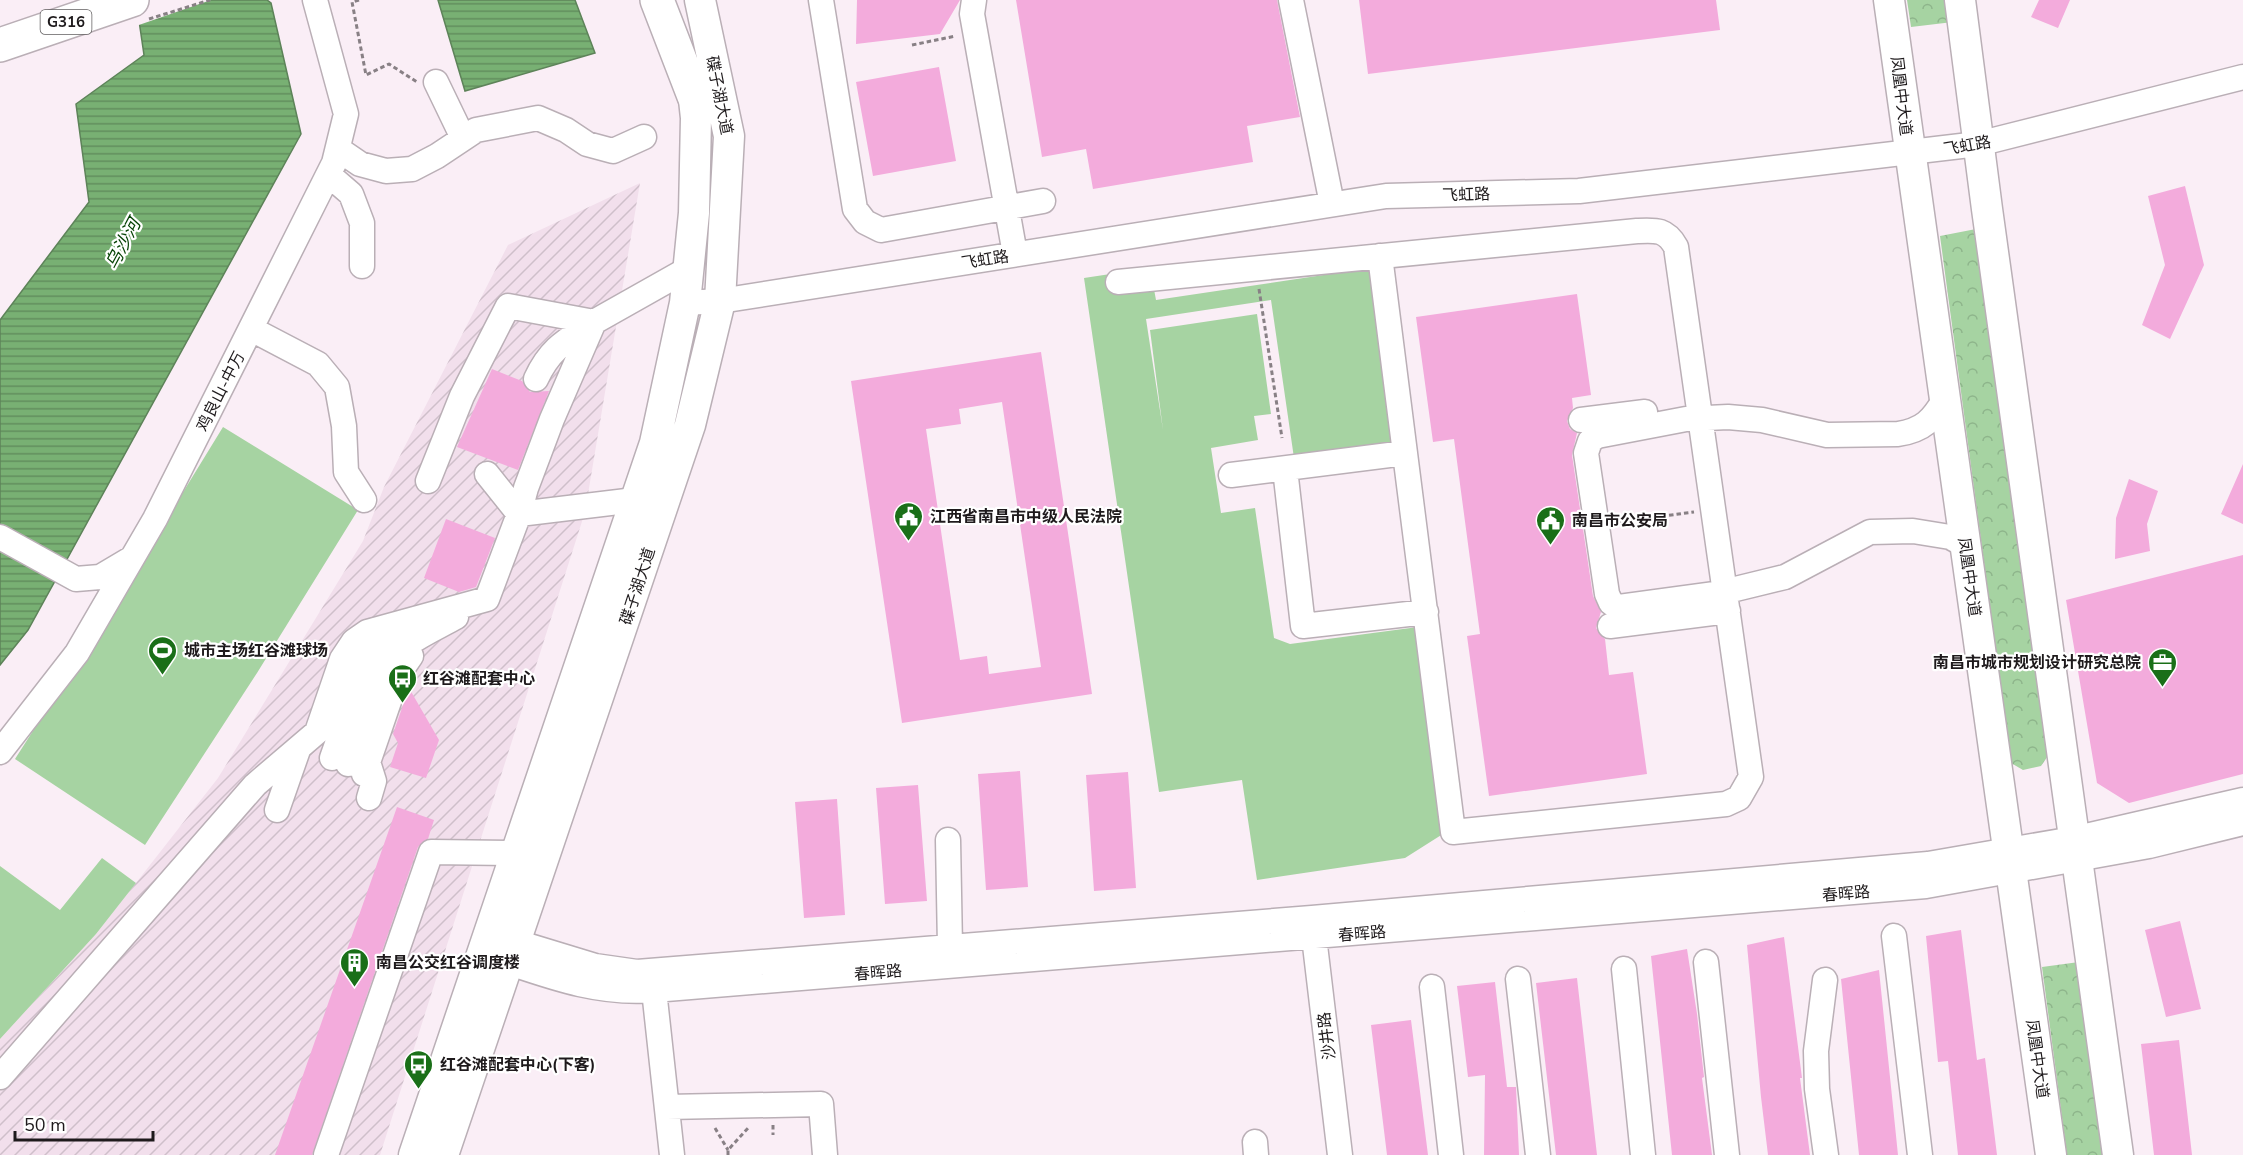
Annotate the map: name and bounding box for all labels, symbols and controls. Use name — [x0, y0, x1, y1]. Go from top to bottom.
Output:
road number: G316 — [40, 10, 92, 34]
street label: 碟子湖大道 — [701, 54, 737, 137]
street label: 凤凰中大道 — [1885, 55, 1917, 137]
street label: 飞虹路 — [1942, 131, 1993, 161]
street label: 飞虹路 — [1442, 183, 1490, 207]
water label: 乌沙河 — [100, 212, 148, 273]
street label: 飞虹路 — [960, 245, 1011, 275]
street label: 鸡良山-中万 — [191, 348, 250, 435]
public building icon: 江西省南昌市中级人民法院 — [893, 500, 925, 542]
public building icon: 南昌市公安局 — [1535, 504, 1567, 546]
place label: 江西省南昌市中级人民法院 — [930, 506, 1122, 528]
place label: 南昌市公安局 — [1572, 510, 1668, 532]
street label: 凤凰中大道 — [1953, 536, 1985, 618]
street label: 碟子湖大道 — [615, 545, 661, 628]
sports icon: 城市主场红谷滩球场 — [147, 634, 179, 676]
place label: 城市主场红谷滩球场 — [184, 640, 328, 662]
office icon: 南昌市城市规划设计研究总院 — [2146, 646, 2178, 688]
place label: 南昌市城市规划设计研究总院 — [1933, 652, 2141, 674]
bus stop icon: 红谷滩配套中心 — [386, 662, 418, 704]
place label: 红谷滩配套中心 — [423, 668, 535, 690]
street label: 春晖路 — [1821, 881, 1871, 907]
street label: 春晖路 — [1337, 921, 1387, 947]
building icon: 南昌公交红谷调度楼 — [339, 946, 371, 988]
place label: 南昌公交红谷调度楼 — [376, 952, 520, 974]
street label: 春晖路 — [853, 960, 903, 986]
street label: 沙井路 — [1313, 1011, 1341, 1061]
street label: 凤凰中大道 — [2021, 1018, 2053, 1100]
bus stop icon: 红谷滩配套中心(下客) — [403, 1048, 435, 1090]
place label: 红谷滩配套中心(下客) — [440, 1054, 595, 1076]
scale bar — [15, 1104, 153, 1142]
text: 50 m — [24, 1113, 66, 1137]

